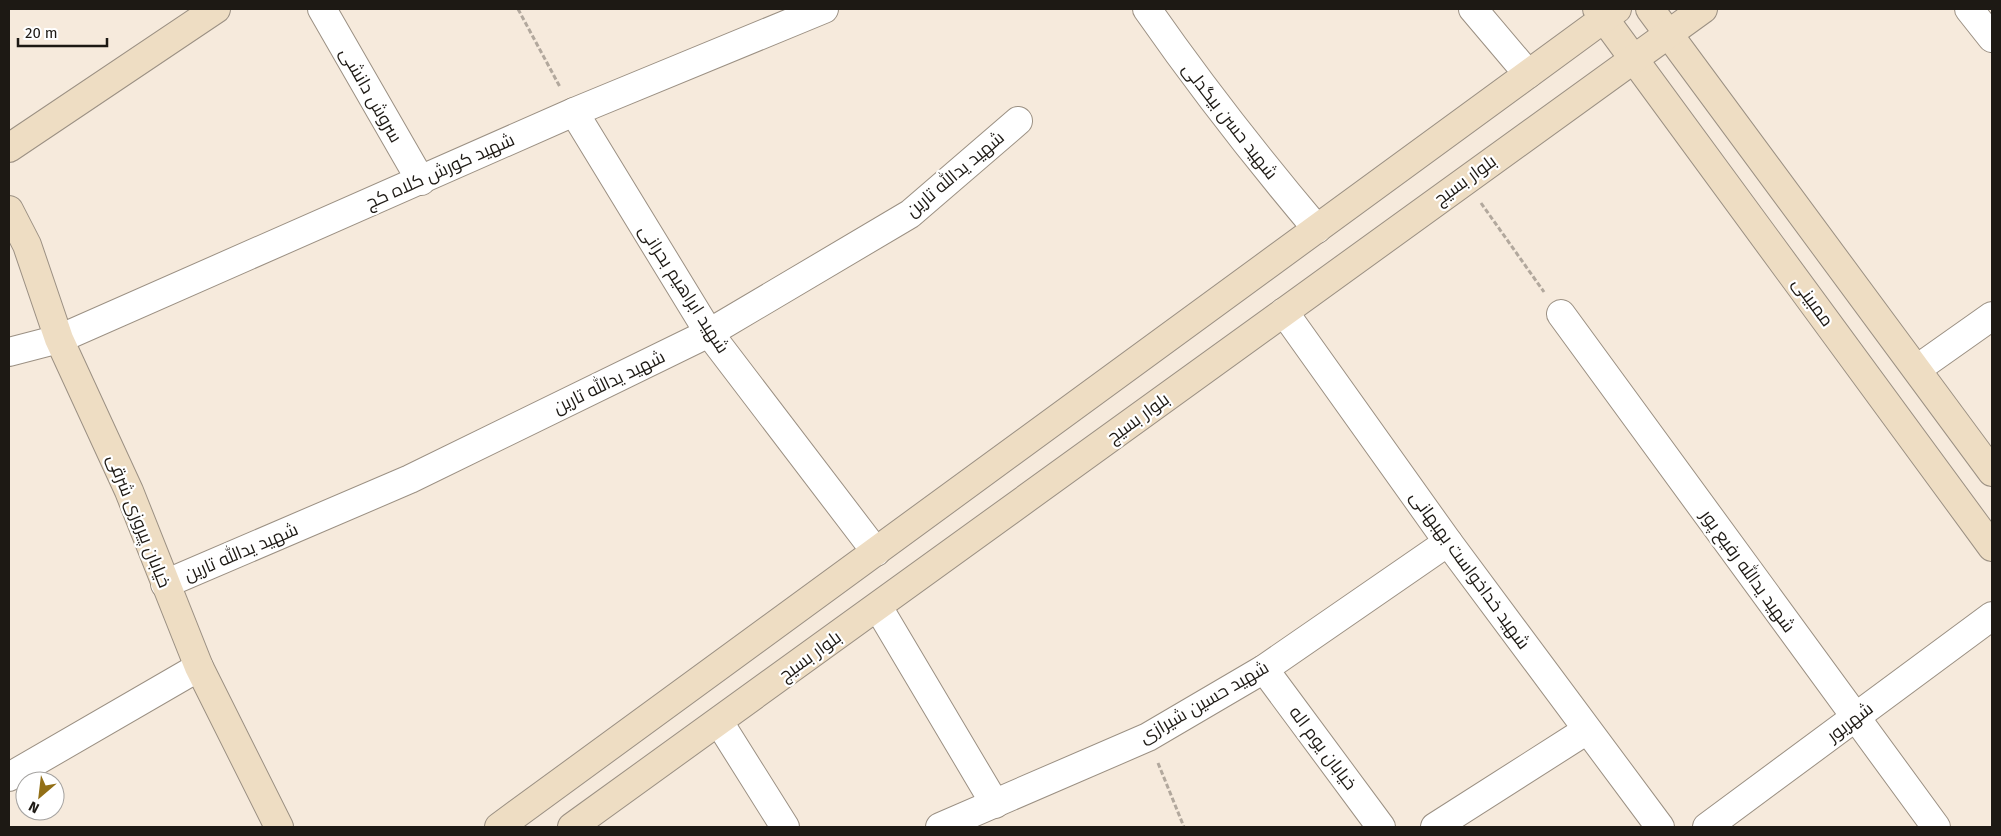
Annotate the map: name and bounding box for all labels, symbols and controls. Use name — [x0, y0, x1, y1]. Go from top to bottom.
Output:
scale bar — [18, 15, 106, 47]
text: 20 m — [25, 24, 58, 42]
street label: سروش دانشی — [335, 44, 407, 146]
street label: شهید حسن بیگدلی — [1178, 58, 1282, 184]
street label: شهید یدالله تارین — [901, 126, 1009, 222]
street label: شهید کورش کلاه کج — [362, 128, 518, 215]
street label: بلوار بسیج — [1429, 150, 1501, 211]
street label: شهید ابراهیم بحرانی — [633, 220, 734, 358]
street label: ممبینی — [1788, 273, 1838, 331]
street label: شهید یدالله تارین — [549, 345, 669, 419]
street label: بلوار بسیج — [1102, 388, 1174, 449]
street label: خیابان پیروزی شرقی — [101, 451, 176, 591]
street label: شهید خداخواست بهبهانی — [1405, 487, 1535, 653]
street label: شهید یدالله رفیع پور — [1695, 504, 1801, 637]
street label: شهید یدالله تارین — [180, 517, 301, 586]
street label: بلوار بسیج — [774, 626, 846, 687]
street label: شهید حسین شیرازی — [1135, 656, 1273, 748]
street label: شهریور — [1822, 698, 1877, 747]
street label: خیابان یوم اله — [1284, 702, 1362, 795]
north arrow — [15, 771, 65, 821]
text: N — [26, 797, 42, 817]

